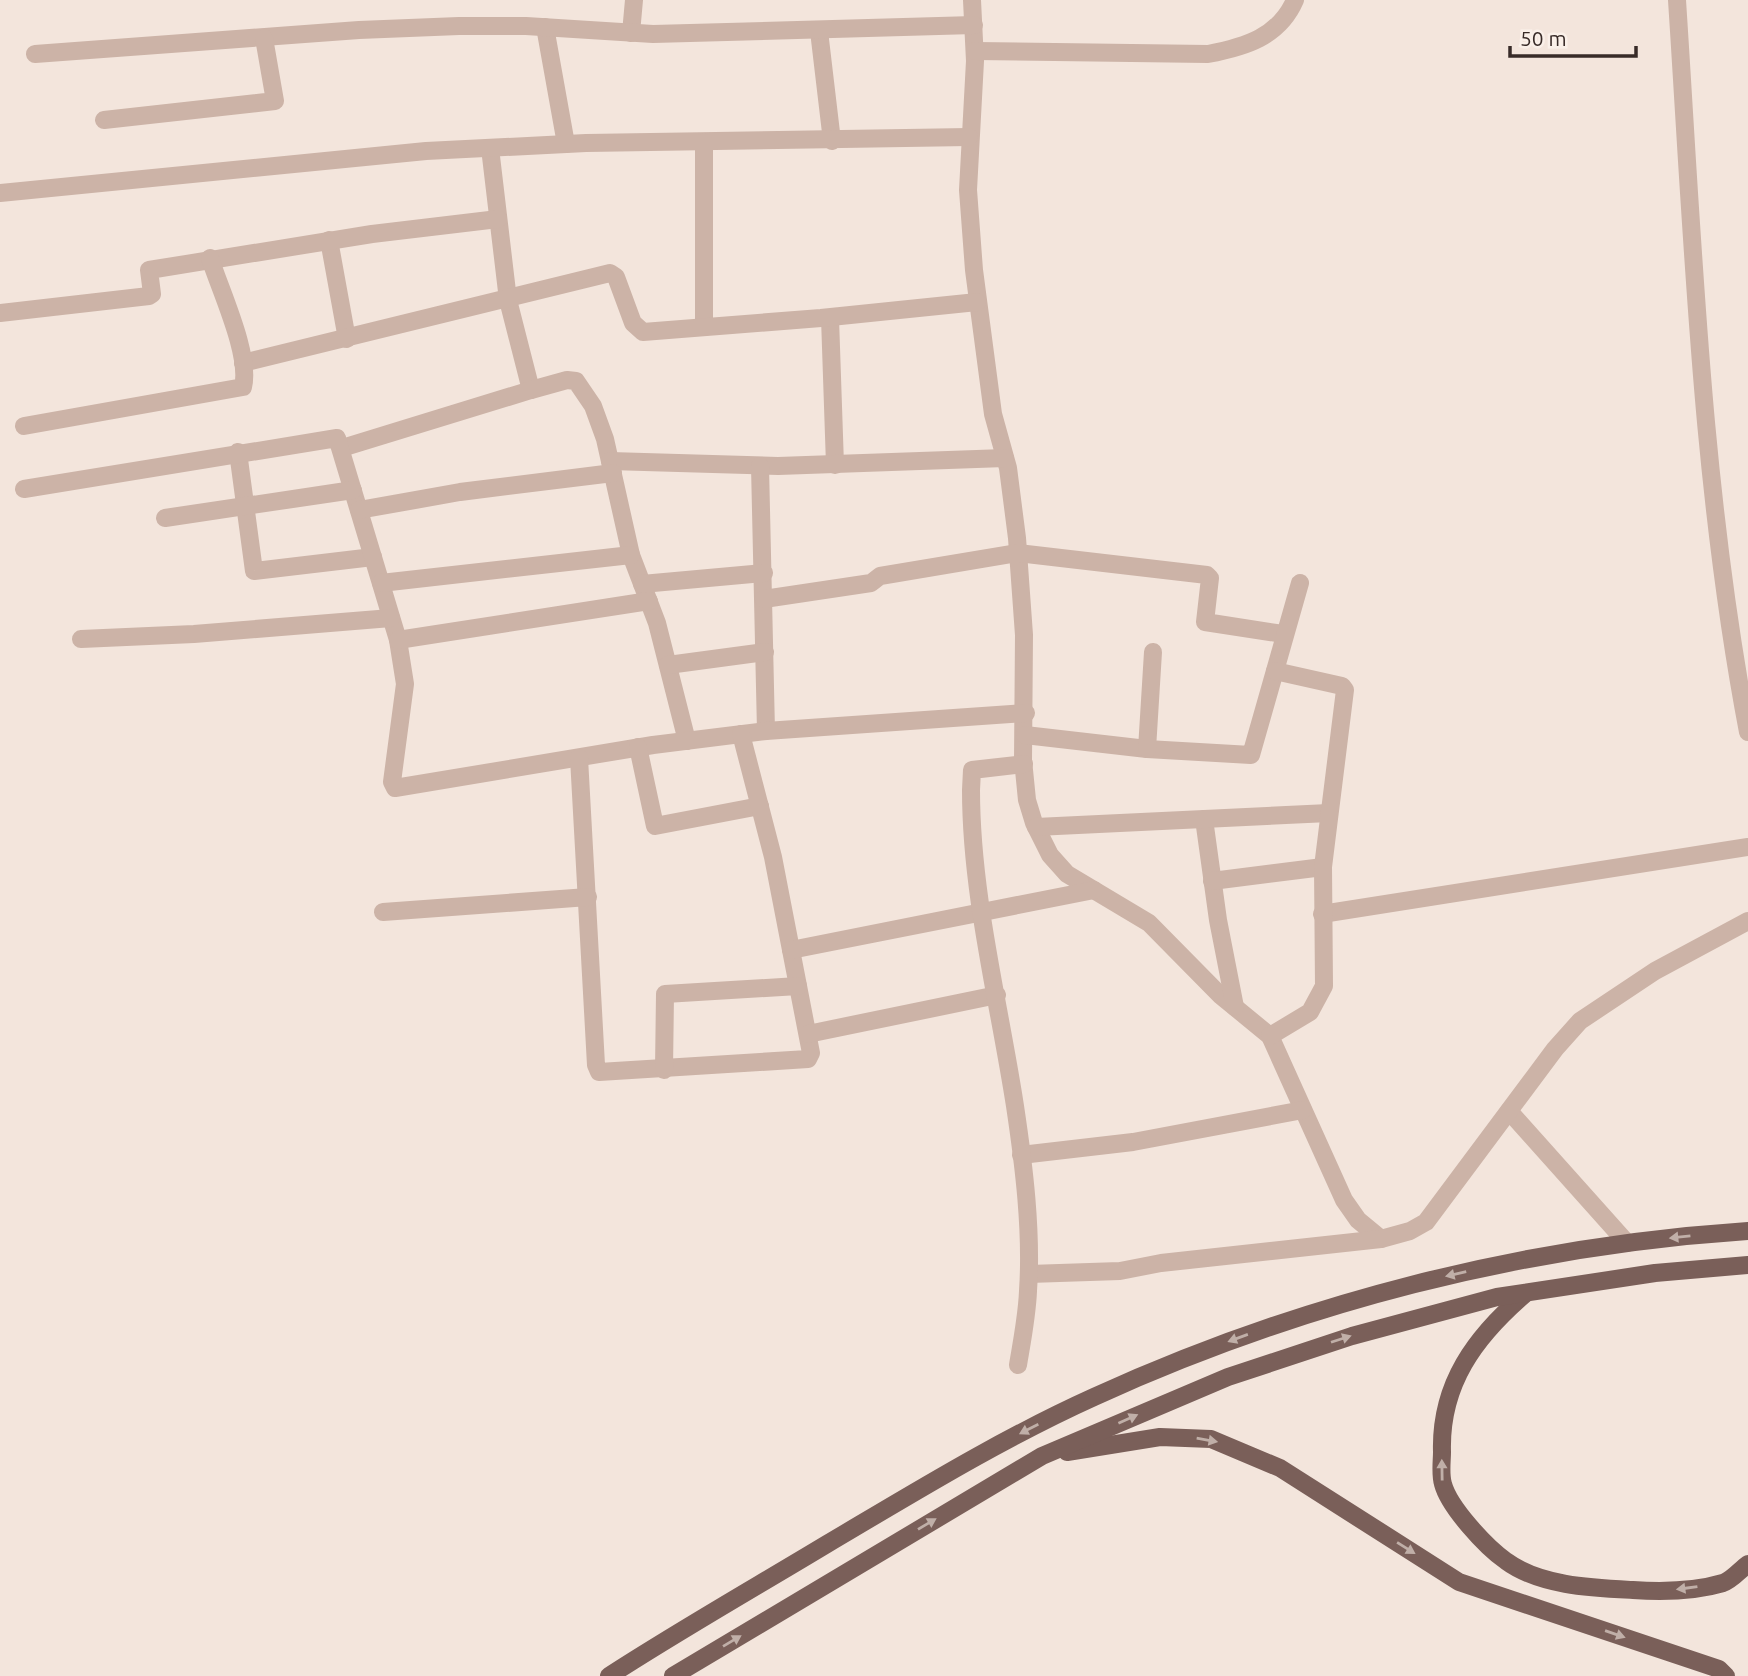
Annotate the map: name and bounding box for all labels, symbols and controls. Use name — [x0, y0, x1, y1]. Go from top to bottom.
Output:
scale bar — [1510, 14, 1636, 58]
text: 50 m — [1520, 26, 1567, 50]
one-way arrow — [1669, 1232, 1691, 1243]
one-way arrow — [1445, 1269, 1467, 1280]
one-way arrow — [1227, 1333, 1248, 1344]
one-way arrow — [1331, 1333, 1352, 1344]
one-way arrow — [1118, 1413, 1138, 1425]
one-way arrow — [1019, 1423, 1039, 1434]
one-way arrow — [1196, 1435, 1218, 1446]
one-way arrow — [1437, 1459, 1448, 1481]
one-way arrow — [918, 1518, 937, 1531]
one-way arrow — [1396, 1541, 1415, 1554]
one-way arrow — [1676, 1583, 1698, 1594]
one-way arrow — [1604, 1629, 1625, 1640]
one-way arrow — [722, 1635, 741, 1647]

